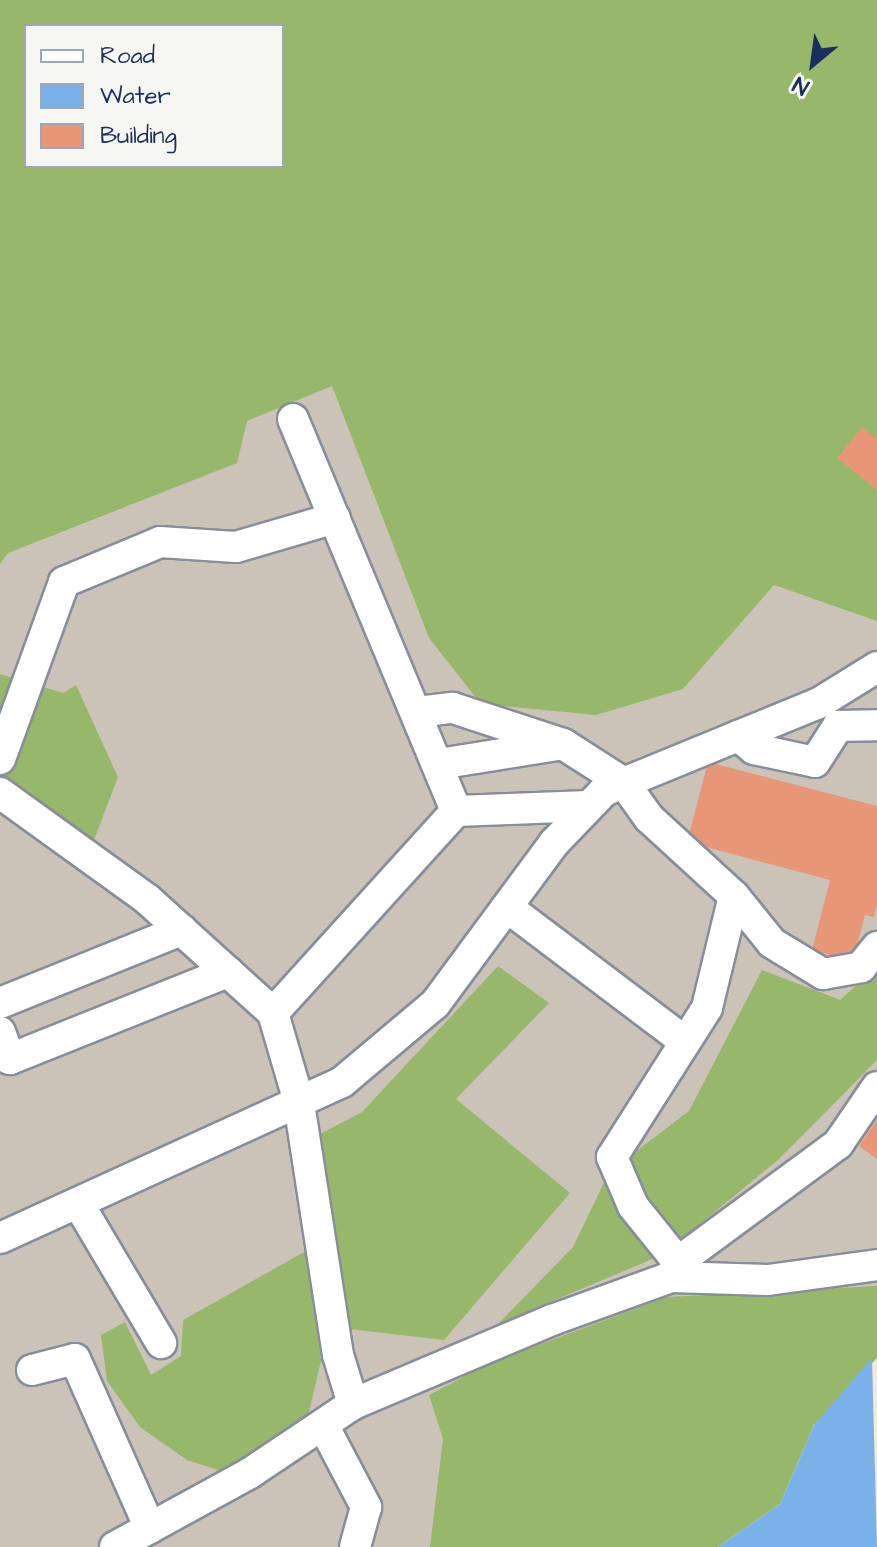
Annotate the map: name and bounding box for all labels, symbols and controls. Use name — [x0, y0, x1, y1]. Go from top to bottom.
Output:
legend — [24, 24, 284, 168]
north arrow — [773, 24, 853, 104]
text: Road — [100, 39, 155, 73]
text: N — [788, 69, 815, 102]
text: Water — [100, 79, 171, 113]
text: Building — [100, 119, 177, 153]

